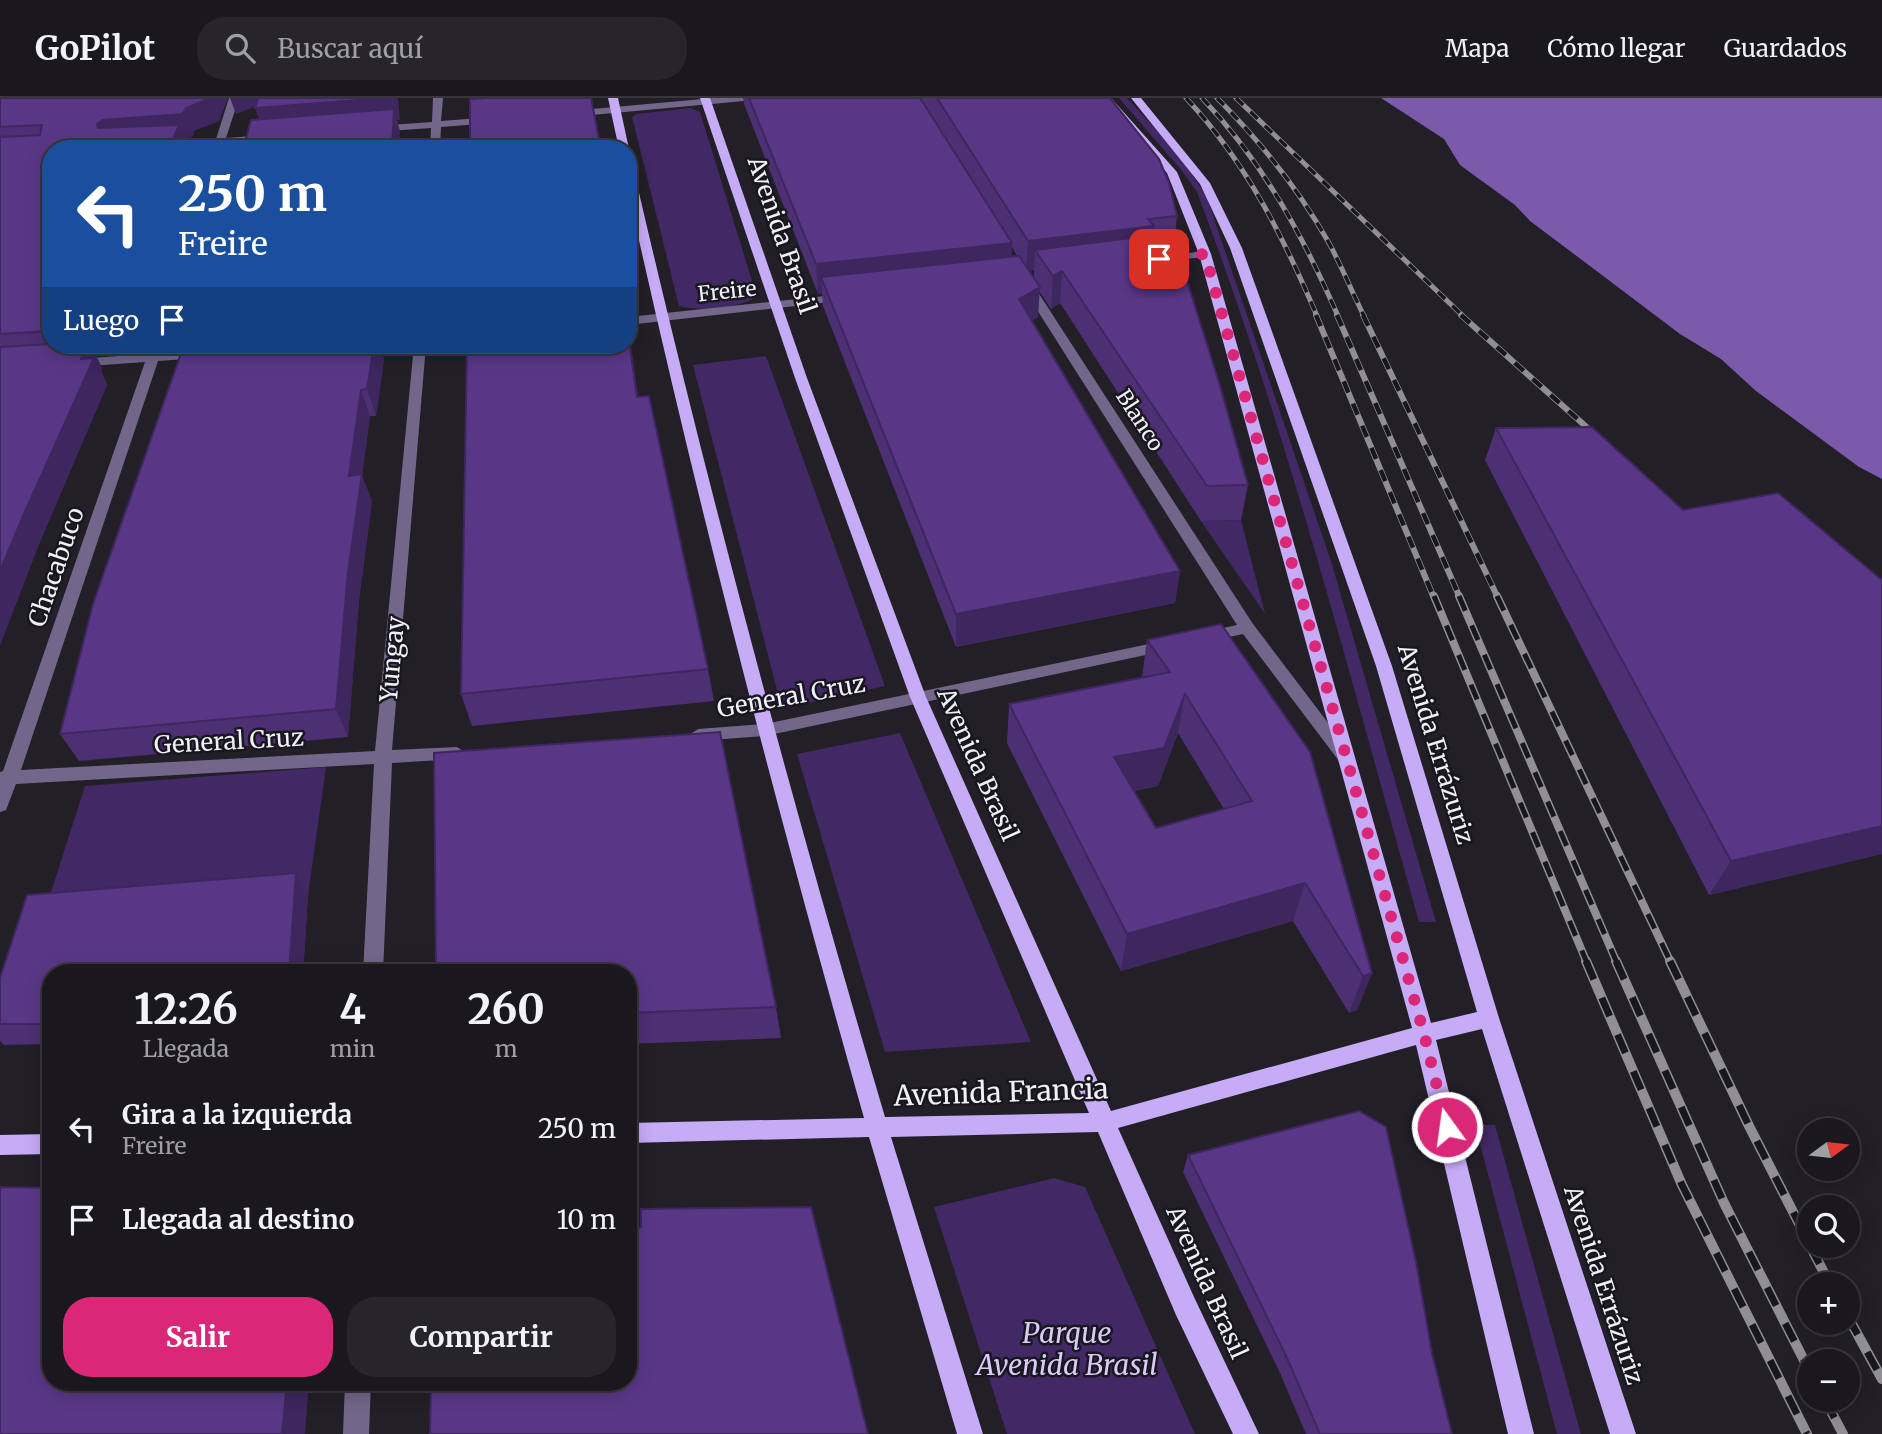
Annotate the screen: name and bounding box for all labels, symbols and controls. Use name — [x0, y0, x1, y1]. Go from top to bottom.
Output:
search box — [197, 17, 687, 80]
text: GoPilot — [35, 28, 155, 69]
icon: search — [221, 29, 259, 67]
text: Buscar aquí — [277, 32, 423, 65]
text: Mapa — [1445, 33, 1509, 64]
text: Cómo llegar — [1547, 33, 1686, 64]
text: Guardados — [1724, 33, 1847, 64]
street label: Avenida Brasil — [740, 151, 823, 318]
text: 250 m — [178, 163, 327, 224]
icon: left — [63, 168, 154, 259]
text: Freire — [178, 224, 268, 264]
pin — [1129, 229, 1189, 289]
icon: arrive — [1140, 240, 1178, 278]
street label: Freire — [696, 274, 758, 308]
icon: arrive — [153, 301, 191, 339]
text: Luego — [63, 304, 139, 337]
street label: Blanco — [1110, 384, 1170, 456]
street label: Chacabuco — [21, 503, 91, 631]
street label: Yungay — [373, 615, 411, 704]
street label: Avenida Errázuriz — [1391, 639, 1481, 848]
street label: General Cruz — [714, 668, 868, 724]
street label: Avenida Brasil — [930, 682, 1026, 845]
street label: General Cruz — [153, 722, 305, 760]
text: 12:26 — [134, 983, 238, 1035]
text: 4 — [339, 983, 366, 1035]
text: 260 — [467, 983, 545, 1035]
text: Llegada — [143, 1034, 229, 1063]
text: min — [330, 1034, 375, 1063]
text: m — [495, 1034, 518, 1063]
street label: Avenida Francia — [892, 1070, 1109, 1114]
position arrow — [1410, 1090, 1484, 1164]
text: Gira a la izquierda — [122, 1098, 352, 1131]
icon: left — [63, 1110, 101, 1148]
text: 250 m — [538, 1112, 616, 1145]
north arrow — [1797, 1118, 1860, 1181]
map controls — [1797, 1118, 1860, 1412]
text: Freire — [122, 1131, 186, 1160]
street label: Avenida Errázuriz — [1557, 1181, 1651, 1388]
button: search — [1797, 1195, 1860, 1258]
street label: Avenida Brasil — [1159, 1200, 1255, 1363]
icon: arrive — [63, 1201, 101, 1239]
text: Llegada al destino — [122, 1203, 354, 1236]
text: 10 m — [557, 1203, 616, 1236]
button: + — [1797, 1272, 1860, 1335]
button: Salir — [63, 1297, 333, 1377]
button: Compartir — [347, 1297, 616, 1377]
park label: Parque Avenida Brasil — [974, 1315, 1158, 1383]
button: − — [1797, 1349, 1860, 1412]

